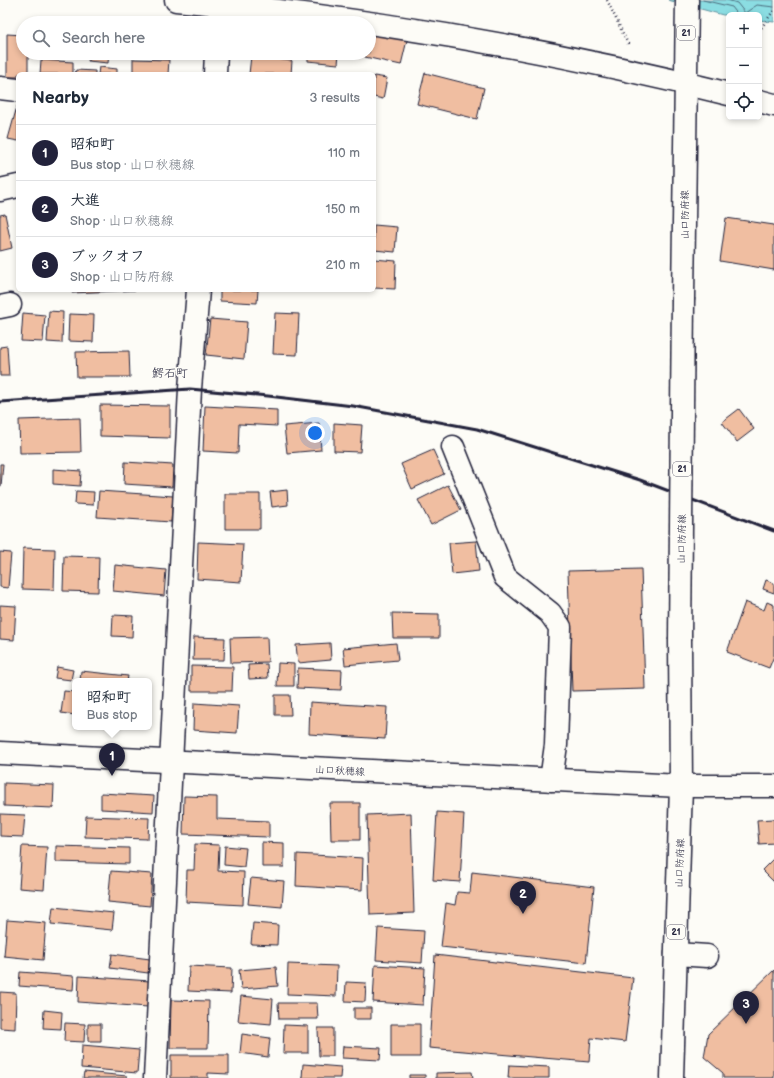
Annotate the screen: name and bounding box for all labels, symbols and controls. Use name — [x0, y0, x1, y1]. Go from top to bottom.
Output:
map controls — [726, 12, 762, 120]
button: + — [726, 12, 762, 48]
search box — [16, 16, 376, 60]
road number: 21 — [677, 26, 695, 40]
icon: search — [30, 27, 52, 49]
text: Search here — [62, 29, 145, 48]
button: − — [726, 48, 762, 84]
button: locate — [726, 84, 762, 120]
text: Nearby — [32, 88, 89, 108]
text: 3 results — [309, 90, 360, 106]
text: 昭和町 — [70, 135, 115, 154]
text: 1 — [42, 145, 48, 161]
text: 110 m — [328, 145, 360, 161]
text: Bus stop · 山口秋穂線 — [70, 157, 195, 173]
street label: 山口防府線 — [679, 190, 691, 240]
text: 大進 — [70, 191, 100, 210]
text: 2 — [41, 201, 49, 217]
text: 150 m — [326, 201, 360, 217]
text: Shop · 山口秋穂線 — [70, 213, 173, 229]
text: ブックオフ — [70, 247, 145, 266]
text: 3 — [41, 257, 49, 273]
text: 210 m — [326, 257, 360, 273]
text: Shop · 山口防府線 — [70, 269, 173, 285]
district label: 鰐石町 — [152, 366, 188, 381]
your location — [305, 423, 325, 443]
road number: 21 — [673, 462, 691, 476]
street label: 山口防府線 — [676, 514, 688, 564]
popup — [72, 678, 152, 730]
text: 昭和町 — [86, 688, 131, 707]
text: Bus stop — [86, 707, 138, 723]
pin: 1 — [99, 743, 125, 776]
street label: 山口秋穂線 — [315, 764, 365, 778]
street label: 山口防府線 — [673, 838, 687, 888]
pin: 2 — [510, 881, 536, 914]
road number: 21 — [667, 925, 685, 939]
pin: 3 — [733, 991, 759, 1024]

